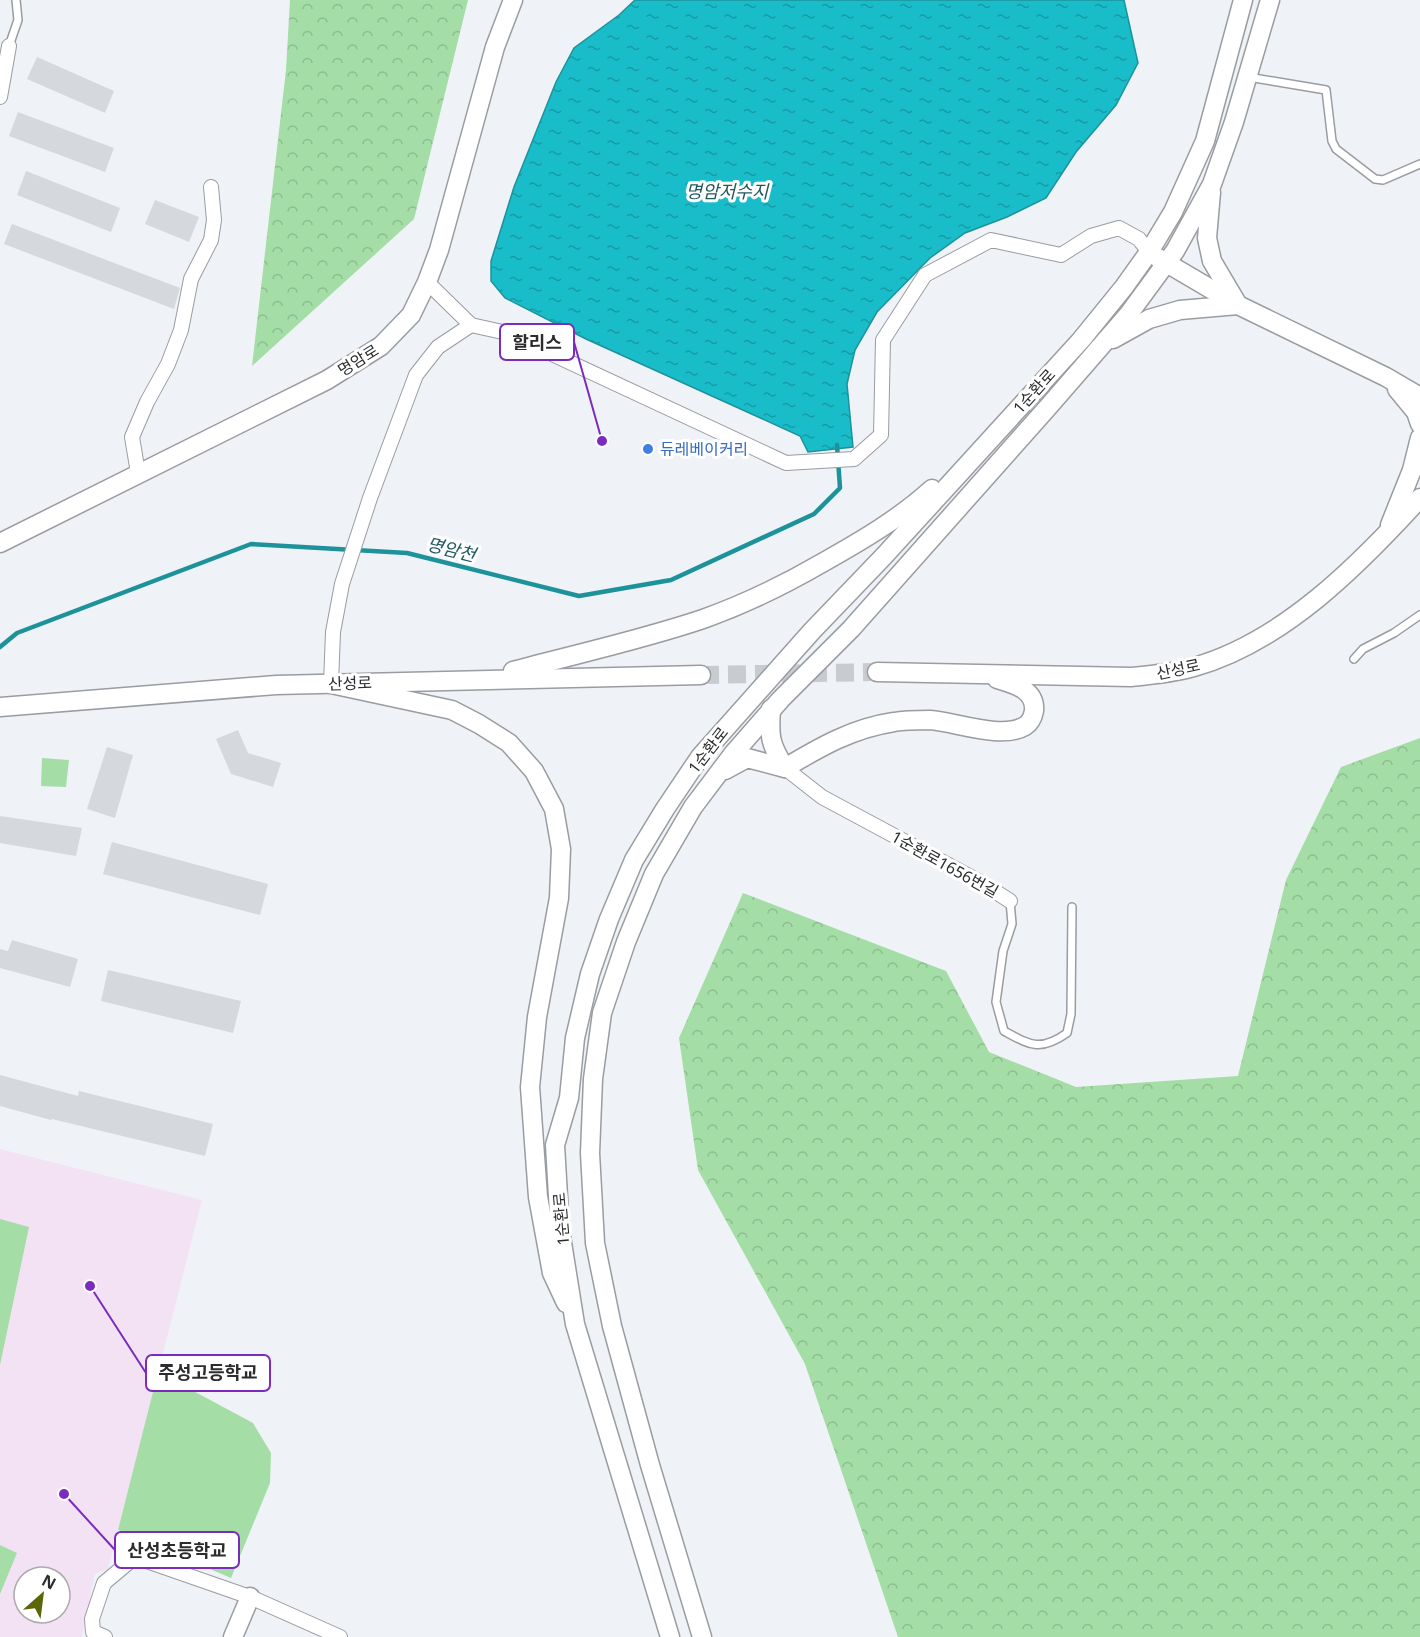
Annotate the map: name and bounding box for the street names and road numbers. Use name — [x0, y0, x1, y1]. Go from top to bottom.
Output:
street label: 명암로 — [333, 339, 383, 381]
street label: 1순환로 — [1008, 364, 1060, 418]
street label: 산성로 — [1154, 654, 1202, 684]
street label: 산성로 — [328, 671, 373, 695]
street label: 1순환로 — [683, 722, 733, 778]
street label: 1순환로1656번길 — [887, 825, 1003, 903]
street label: 1순환로 — [548, 1191, 574, 1247]

